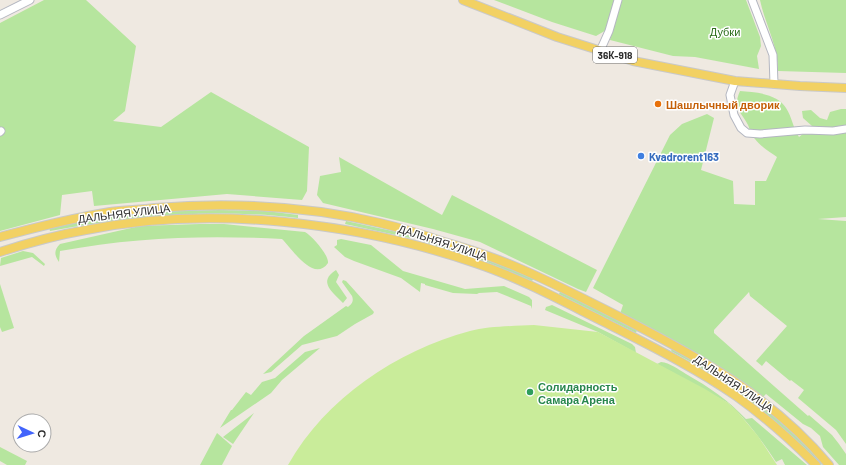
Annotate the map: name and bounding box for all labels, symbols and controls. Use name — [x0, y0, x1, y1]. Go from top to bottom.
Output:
park label: Дубки — [710, 25, 740, 38]
road number: 36К-918 — [593, 47, 637, 63]
place label: Шашлычный дворик — [666, 98, 780, 111]
marker: Шашлычный дворик — [653, 99, 663, 109]
place label: Kvadrorent163 — [649, 150, 719, 163]
marker: Kvadrorent163 — [636, 151, 646, 161]
street label: ДАЛЬНЯЯ УЛИЦА — [77, 201, 171, 225]
street label: ДАЛЬНЯЯ УЛИЦА — [397, 221, 490, 263]
street label: ДАЛЬНЯЯ УЛИЦА — [692, 352, 777, 415]
place label: Солидарность Самара Арена — [538, 380, 618, 406]
marker: Солидарность Самара Арена — [525, 387, 535, 397]
north arrow — [12, 413, 52, 453]
text: С — [36, 429, 49, 438]

